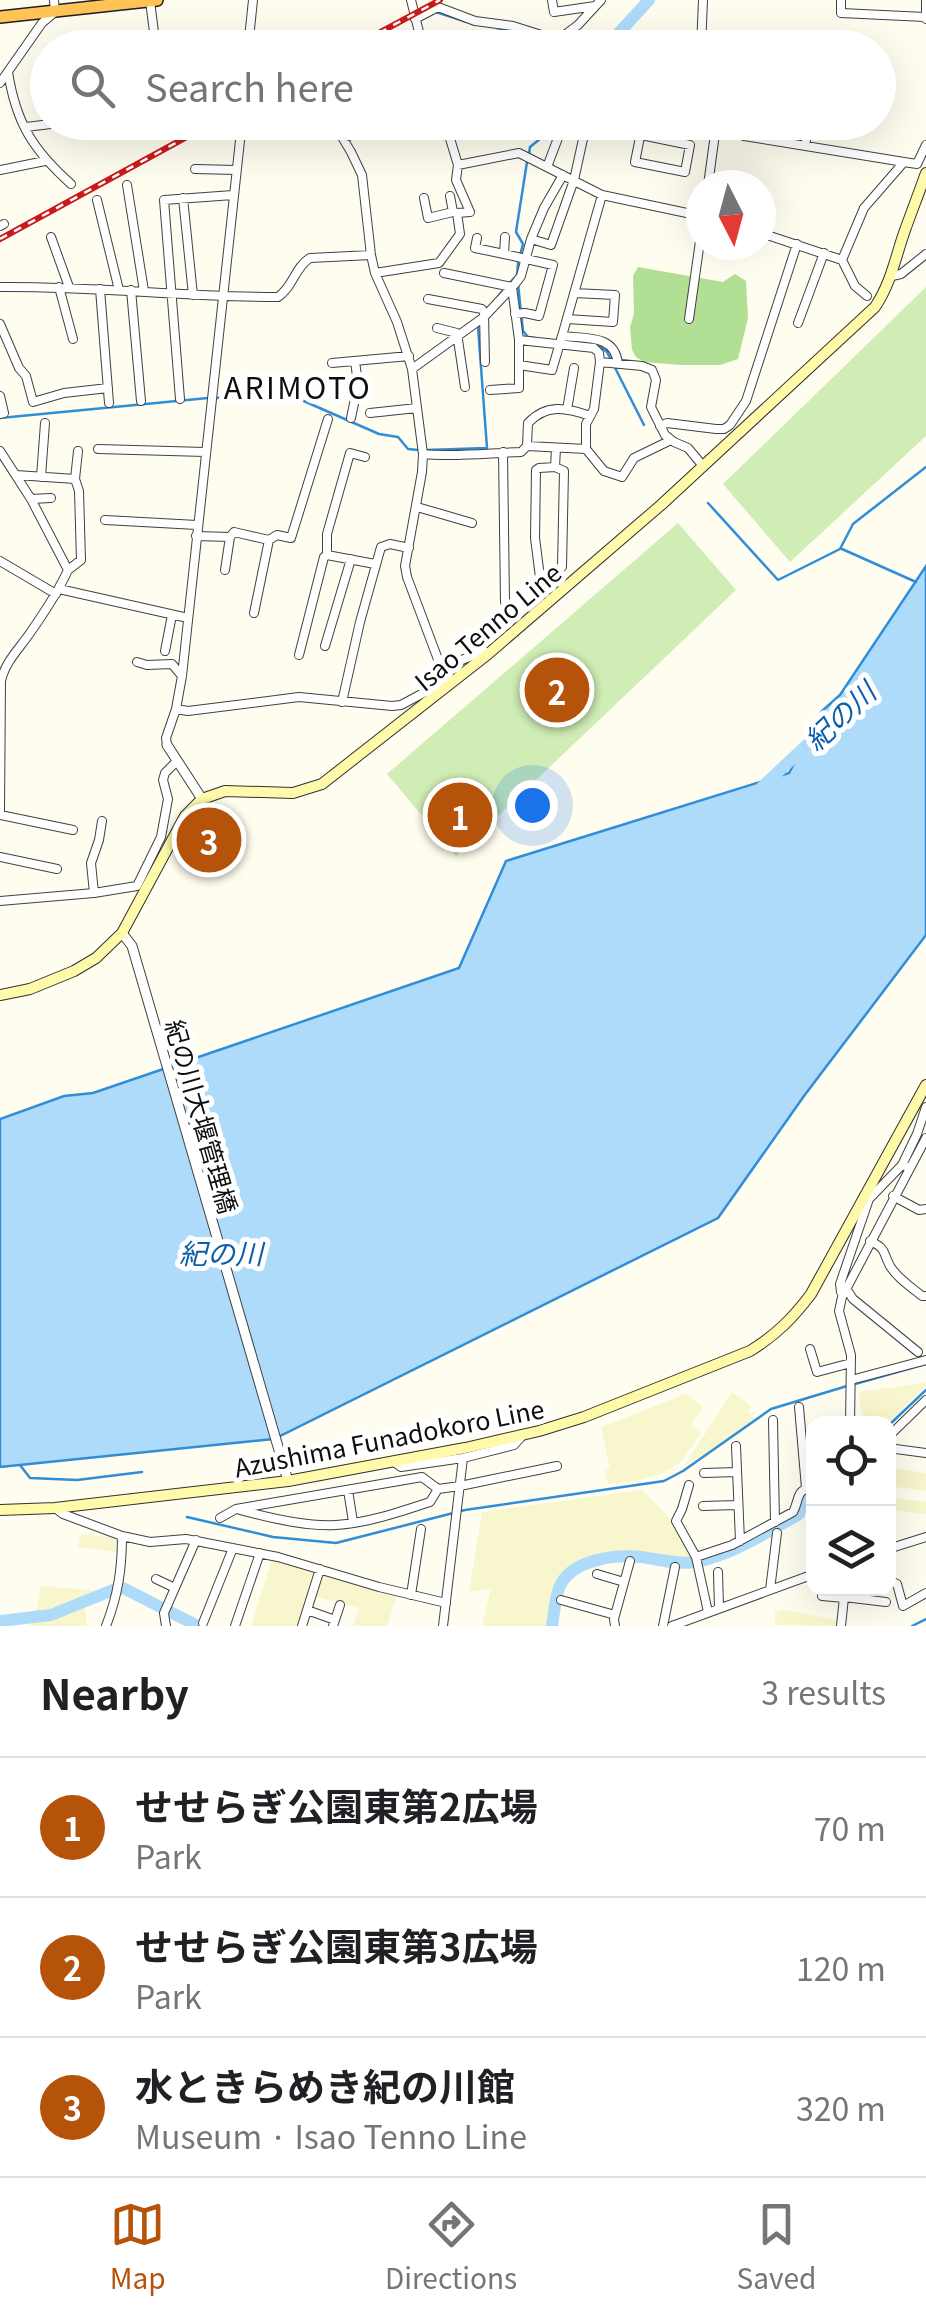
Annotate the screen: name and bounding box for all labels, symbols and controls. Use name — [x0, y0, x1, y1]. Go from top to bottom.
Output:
search box — [30, 30, 896, 140]
icon: search — [65, 58, 120, 113]
text: Search here — [145, 58, 354, 113]
north arrow — [686, 170, 776, 260]
district label: ARIMOTO — [224, 364, 372, 408]
street label: Isao Tenno Line — [406, 554, 568, 698]
pin: 2 — [524, 652, 590, 728]
water label: 紀の川 — [795, 670, 886, 758]
pin: 1 — [428, 778, 492, 852]
your location — [507, 780, 558, 831]
pin: 3 — [176, 802, 242, 878]
street label: 紀の川大堰管理橋 — [158, 1015, 248, 1217]
water label: 紀の川 — [179, 1232, 266, 1272]
street label: Azushima Funadokoro Line — [231, 1389, 547, 1485]
map controls — [806, 1416, 896, 1596]
button: locate — [806, 1416, 896, 1506]
button: layers — [806, 1506, 896, 1596]
text: Nearby — [40, 1661, 189, 1722]
text: 3 results — [761, 1668, 886, 1714]
text: せせらぎ公園東第2広場 — [135, 1777, 537, 1832]
text: 1 — [63, 1804, 82, 1850]
text: 70 m — [814, 1804, 886, 1850]
text: Park — [135, 1832, 202, 1878]
text: せせらぎ公園東第3広場 — [135, 1917, 537, 1972]
text: 2 — [63, 1944, 82, 1990]
text: 120 m — [796, 1944, 886, 1990]
text: Park — [135, 1972, 202, 2018]
text: 水ときらめき紀の川館 — [135, 2057, 515, 2112]
text: 3 — [63, 2084, 82, 2130]
text: 320 m — [796, 2084, 886, 2130]
text: Museum · Isao Tenno Line — [135, 2112, 527, 2158]
tab: Map — [110, 2197, 166, 2297]
tab: Directions — [385, 2197, 517, 2297]
tab: Saved — [737, 2197, 816, 2297]

